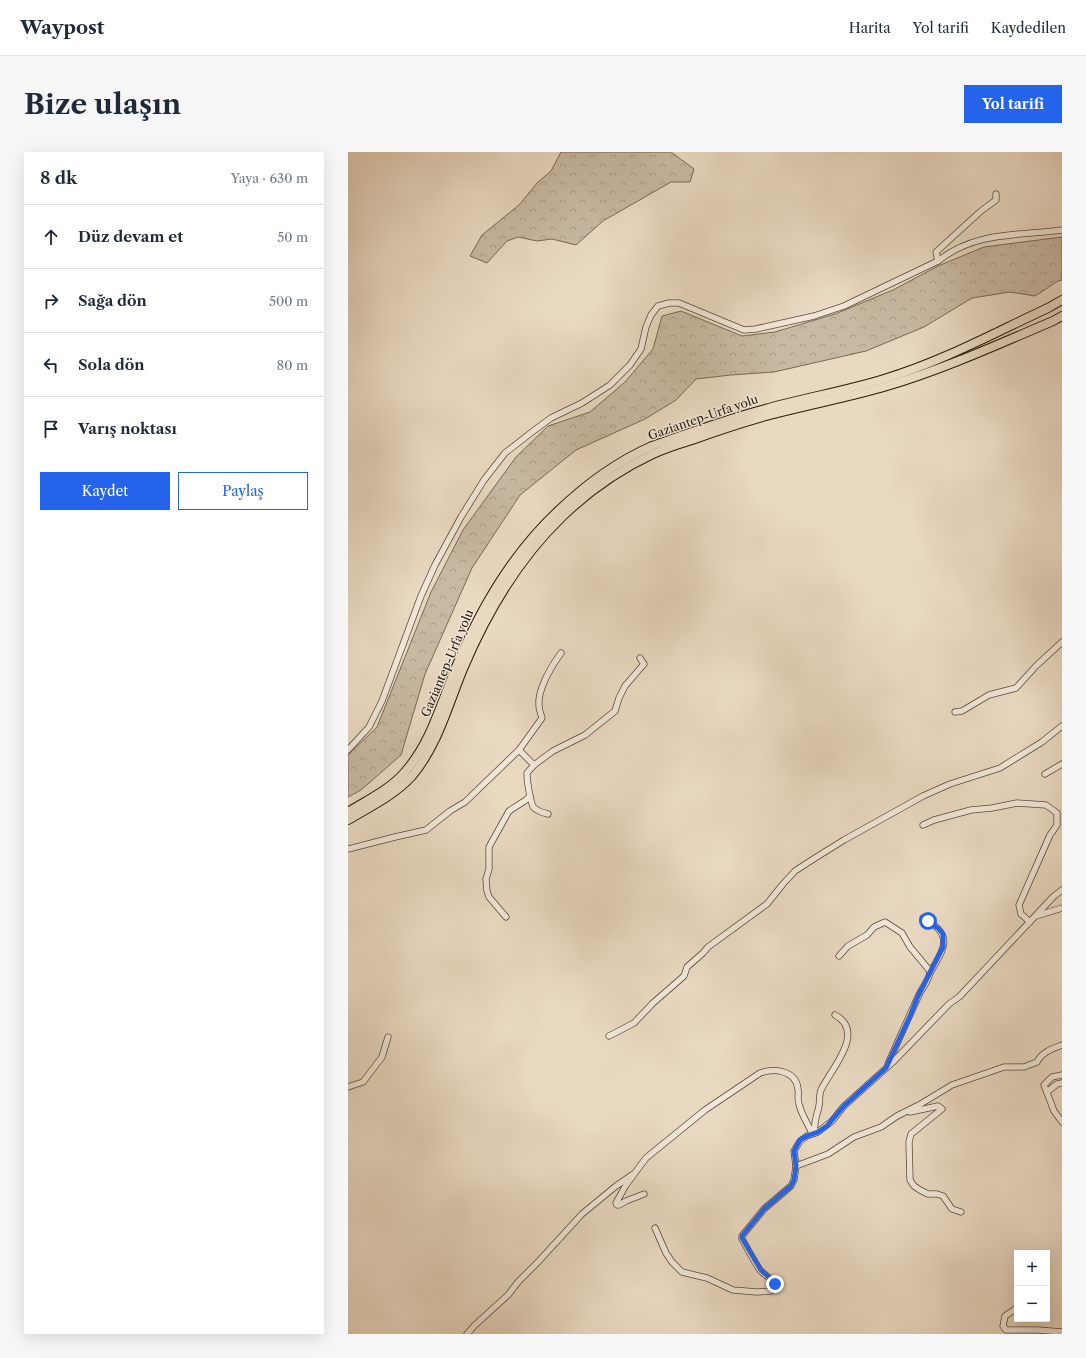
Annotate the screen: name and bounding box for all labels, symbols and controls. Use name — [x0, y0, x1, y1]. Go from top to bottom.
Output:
text: Waypost — [20, 16, 104, 39]
text: Harita — [849, 19, 891, 37]
text: Yol tarifi — [913, 19, 969, 37]
text: Kaydedilen — [991, 19, 1066, 37]
button: Yol tarifi — [964, 85, 1062, 123]
text: Bize ulaşın — [24, 87, 181, 121]
text: 8 dk — [40, 168, 77, 188]
text: Yaya · 630 m — [231, 170, 308, 186]
icon: ahead — [40, 226, 62, 248]
text: Düz devam et — [78, 227, 183, 246]
text: 50 m — [277, 229, 308, 245]
icon: right — [40, 290, 62, 312]
text: Sağa dön — [78, 291, 147, 310]
text: 500 m — [269, 293, 308, 309]
icon: left — [40, 354, 62, 376]
text: Sola dön — [78, 355, 145, 374]
text: 80 m — [276, 357, 308, 373]
street label: Gaziantep-Urfa yolu — [646, 391, 761, 443]
icon: arrive — [40, 418, 62, 440]
text: Varış noktası — [78, 419, 177, 438]
button: Kaydet — [40, 472, 170, 510]
button: Paylaş — [178, 472, 308, 510]
street label: Gaziantep-Urfa yolu — [418, 606, 477, 719]
route start — [919, 912, 937, 930]
map controls — [1014, 1250, 1050, 1322]
button: + — [1014, 1250, 1050, 1286]
route end — [766, 1275, 784, 1293]
button: − — [1014, 1286, 1050, 1322]

